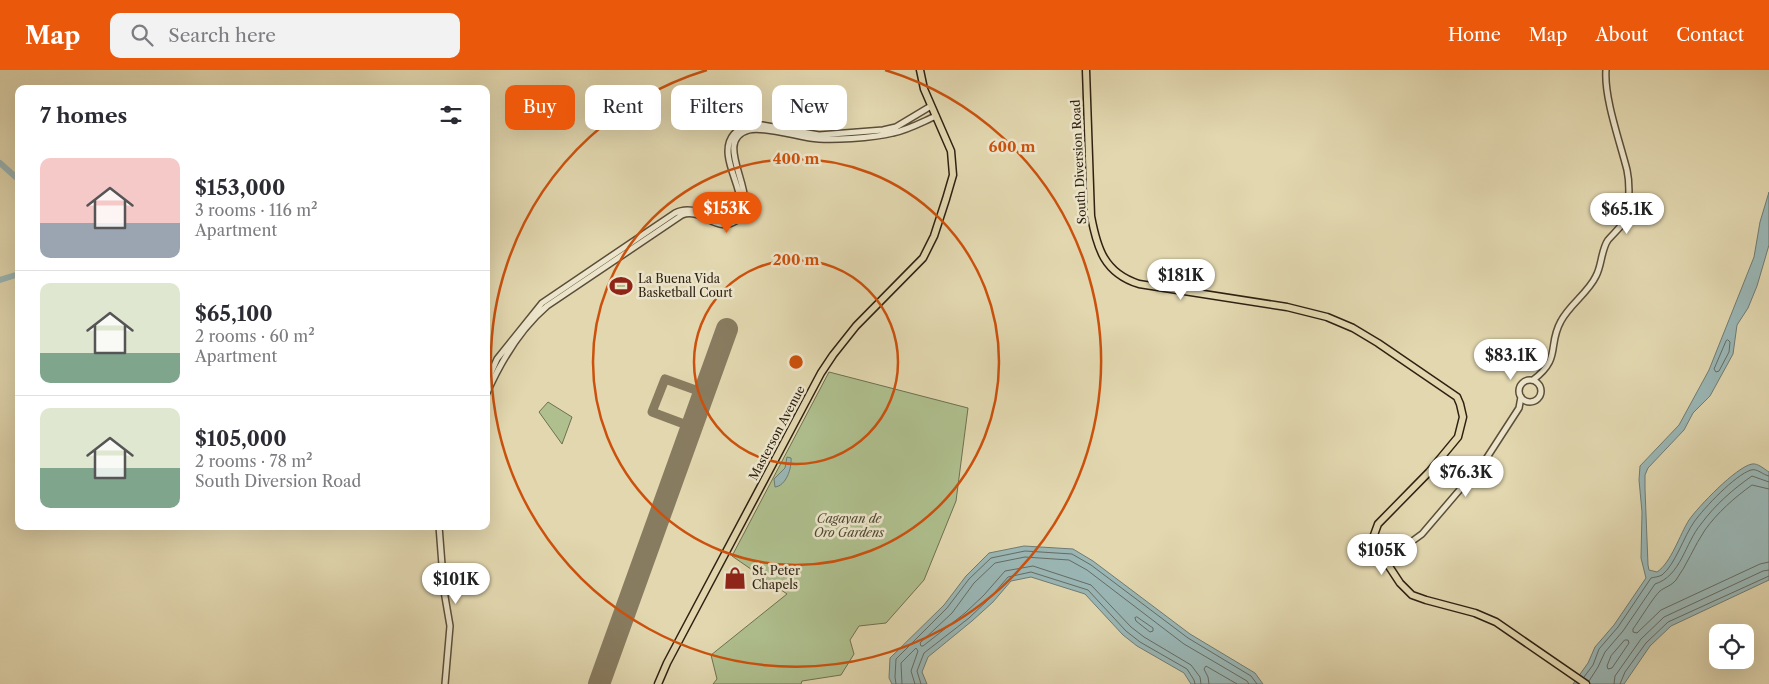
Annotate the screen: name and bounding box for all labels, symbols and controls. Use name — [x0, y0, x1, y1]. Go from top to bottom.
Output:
search box — [110, 13, 460, 58]
text: Map — [25, 21, 80, 50]
icon: search — [128, 21, 156, 49]
text: Search here — [168, 24, 276, 47]
text: Home — [1448, 24, 1501, 46]
text: Map — [1529, 24, 1567, 46]
text: About — [1595, 24, 1648, 46]
text: Contact — [1676, 24, 1744, 46]
chip: Buy — [505, 85, 575, 130]
chip: Rent — [585, 85, 661, 130]
chip: Filters — [671, 85, 762, 130]
chip: New — [772, 85, 847, 130]
street label: South Diversion Road — [1068, 99, 1089, 225]
icon: filters — [437, 101, 465, 129]
text: 7 homes — [40, 103, 127, 128]
text: 600 m — [989, 137, 1035, 156]
text: 400 m — [773, 149, 819, 168]
text: $153,000 — [195, 175, 285, 200]
icon: home — [80, 178, 140, 238]
pin: $153K — [692, 191, 762, 234]
pin: $65.1K — [1586, 192, 1668, 235]
text: $153K — [704, 198, 750, 218]
text: $65.1K — [1601, 199, 1653, 219]
text: 3 rooms · 116 m² — [195, 200, 318, 220]
text: Apartment — [195, 220, 277, 240]
text: 200 m — [773, 250, 819, 269]
pin: $181K — [1146, 258, 1216, 301]
text: $181K — [1158, 265, 1204, 285]
place label: La Buena Vida Basketball Court — [638, 271, 733, 300]
sports icon: La Buena Vida Basketball Court — [608, 273, 634, 299]
text: $65,100 — [195, 301, 273, 326]
icon: home — [80, 303, 140, 363]
text: 2 rooms · 60 m² — [195, 326, 315, 346]
pin: $83.1K — [1470, 338, 1552, 381]
text: $83.1K — [1485, 345, 1537, 365]
text: Apartment — [195, 346, 277, 366]
centre of rings — [787, 353, 805, 371]
street label: Masterson Avenue — [745, 383, 808, 483]
text: $105,000 — [195, 426, 287, 451]
icon: home — [80, 428, 140, 488]
text: 2 rooms · 78 m² — [195, 451, 313, 471]
pin: $76.3K — [1425, 456, 1507, 498]
text: $76.3K — [1440, 462, 1492, 482]
text: South Diversion Road — [195, 471, 361, 491]
park label: Cagayan de Oro Gardens — [814, 511, 885, 540]
pin: $105K — [1347, 534, 1417, 576]
text: $105K — [1358, 540, 1406, 560]
pin: $101K — [421, 562, 491, 605]
place label: St. Peter Chapels — [752, 563, 800, 592]
shop icon: St. Peter Chapels — [722, 565, 748, 591]
text: $101K — [433, 569, 479, 589]
map controls — [1709, 624, 1754, 669]
button: locate — [1709, 624, 1754, 669]

